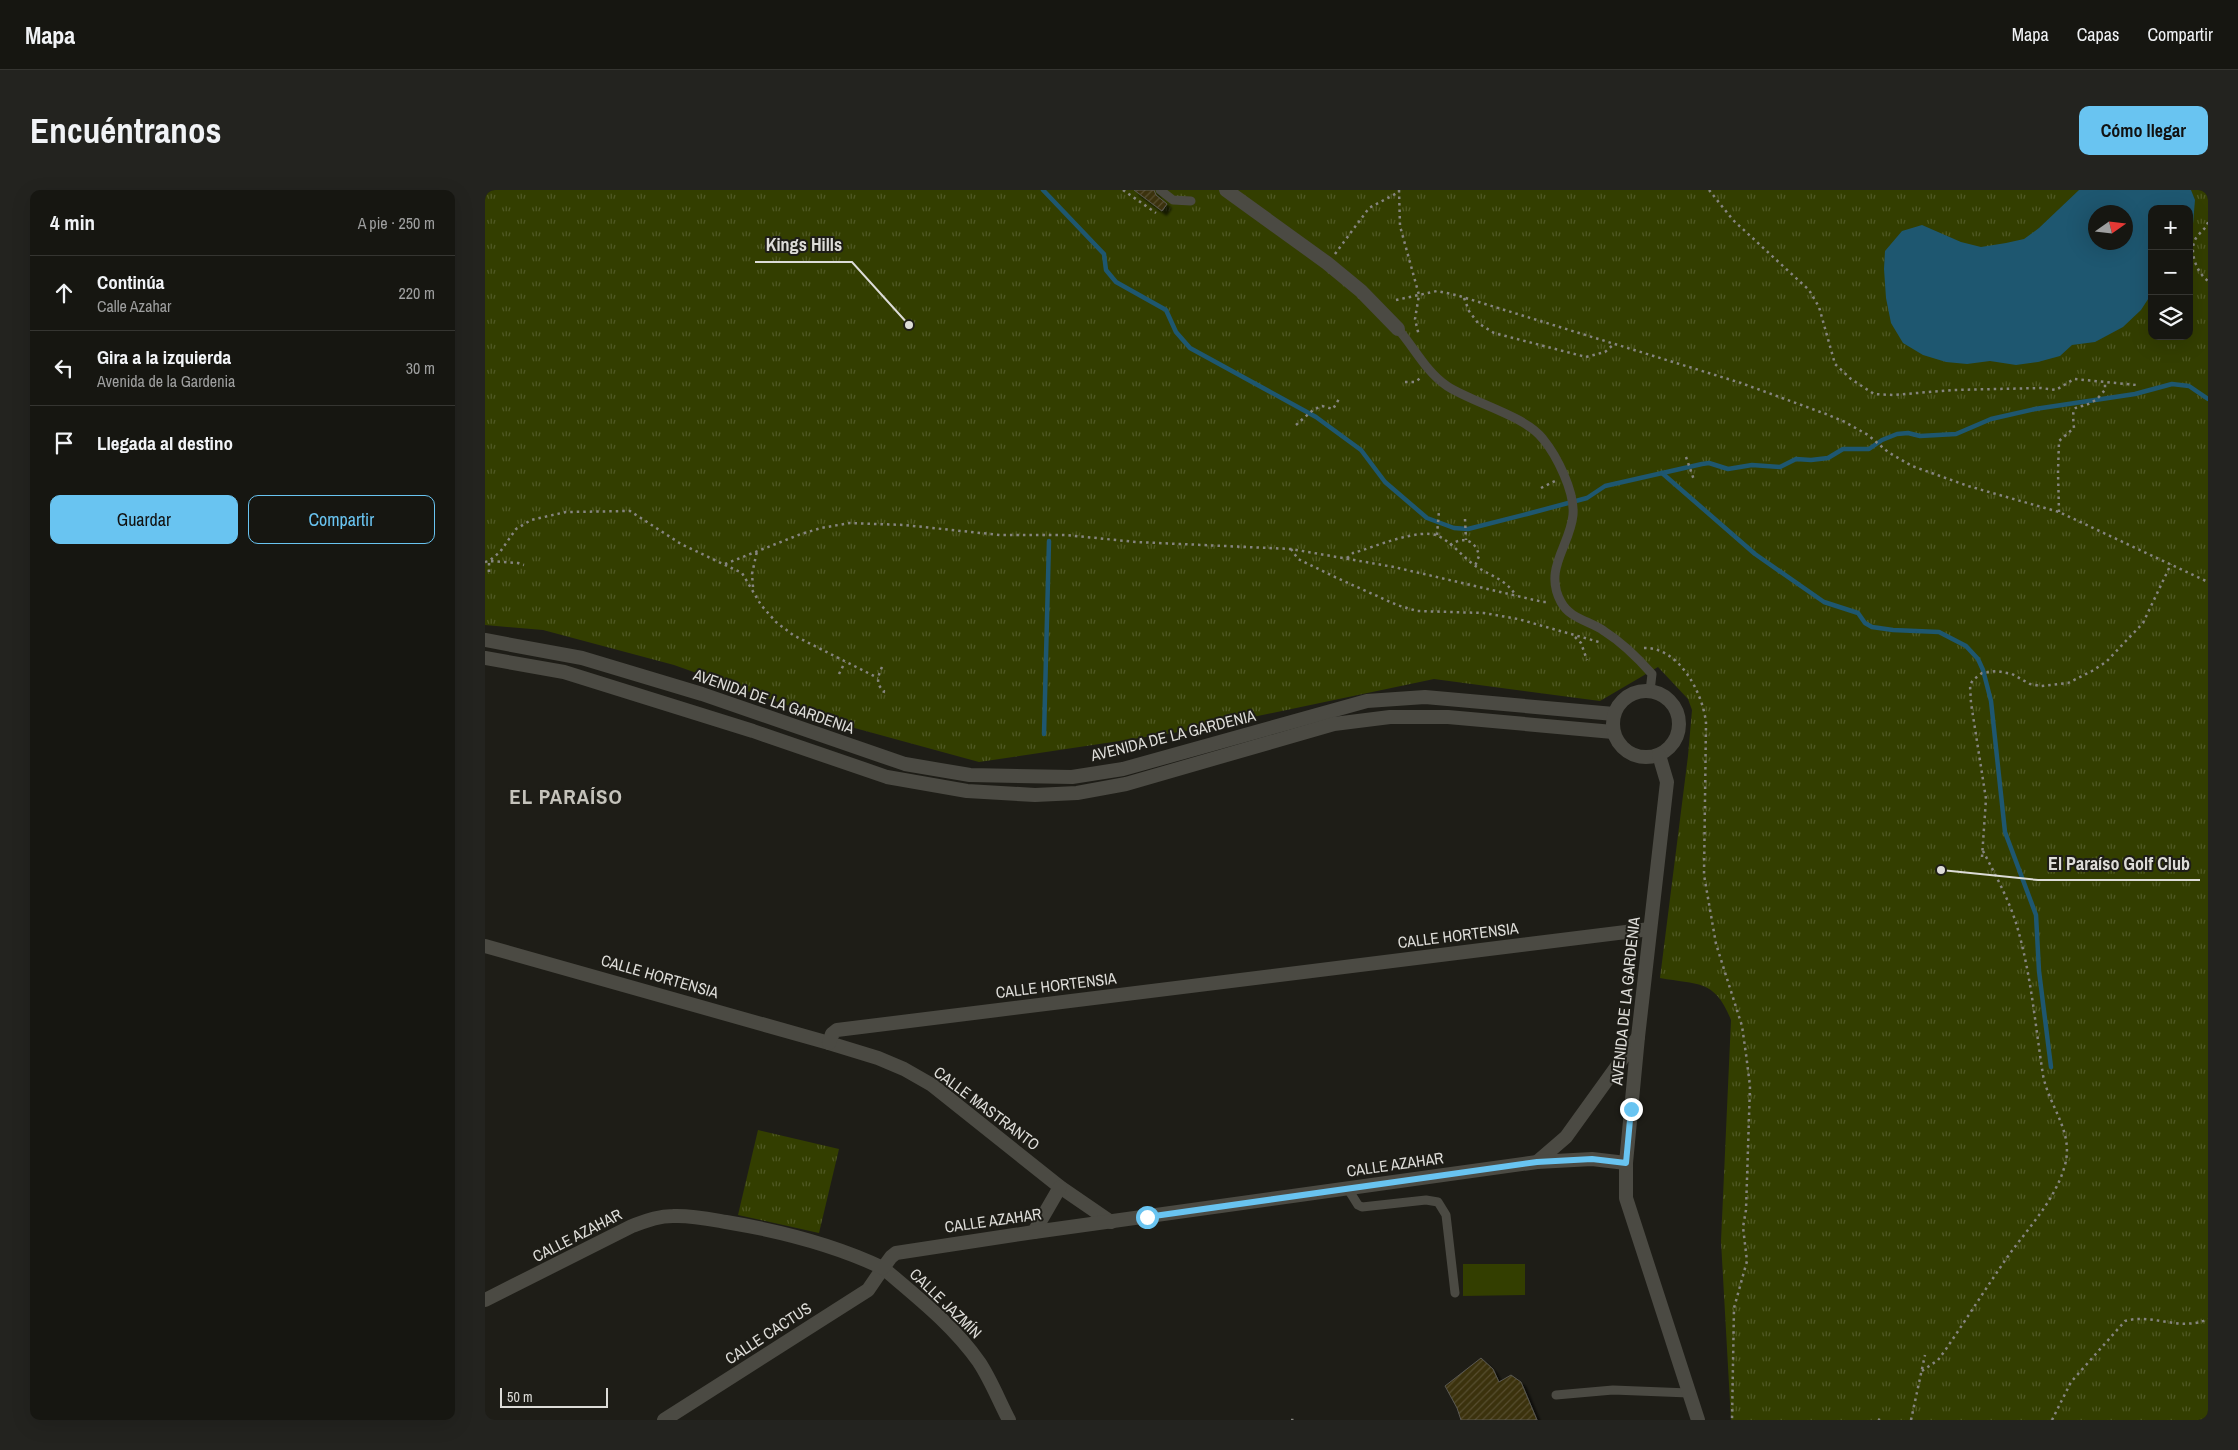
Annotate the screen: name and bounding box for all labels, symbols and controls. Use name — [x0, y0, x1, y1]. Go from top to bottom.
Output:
text: Mapa — [25, 19, 75, 51]
text: Mapa — [2012, 22, 2049, 47]
text: Capas — [2077, 22, 2119, 47]
text: Compartir — [2147, 22, 2213, 47]
button: Cómo llegar — [2079, 106, 2208, 155]
text: Encuéntranos — [30, 107, 221, 154]
north arrow — [2088, 205, 2133, 250]
map controls — [2148, 205, 2193, 340]
button: + — [2148, 205, 2193, 250]
text: 4 min — [50, 208, 95, 237]
text: A pie · 250 m — [358, 212, 435, 234]
callout: Kings Hills — [755, 229, 852, 262]
text: Kings Hills — [766, 232, 842, 257]
button: − — [2148, 250, 2193, 295]
text: Continúa — [97, 269, 165, 295]
icon: ahead — [50, 279, 78, 307]
text: 220 m — [399, 282, 435, 304]
text: Calle Azahar — [97, 295, 171, 317]
button: layers — [2148, 295, 2193, 340]
text: Gira a la izquierda — [97, 344, 231, 370]
icon: left — [50, 354, 78, 382]
text: 30 m — [406, 357, 435, 379]
text: Avenida de la Gardenia — [97, 370, 235, 392]
icon: arrive — [50, 429, 78, 457]
text: Llegada al destino — [97, 430, 233, 456]
button: Guardar — [50, 495, 238, 544]
button: Compartir — [248, 495, 435, 544]
street label: AVENIDA DE LA GARDENIA — [690, 663, 858, 739]
street label: AVENIDA DE LA GARDENIA — [1087, 704, 1258, 766]
district label: EL PARAÍSO — [509, 782, 623, 811]
callout: El Paraíso Golf Club — [2038, 847, 2200, 880]
text: El Paraíso Golf Club — [2048, 851, 2190, 876]
street label: AVENIDA DE LA GARDENIA — [1605, 916, 1645, 1087]
street label: CALLE HORTENSIA — [1396, 917, 1520, 953]
street label: CALLE HORTENSIA — [599, 949, 722, 1003]
street label: CALLE HORTENSIA — [994, 967, 1118, 1003]
street label: CALLE MASTRANTO — [930, 1061, 1044, 1155]
route end — [1620, 1098, 1643, 1121]
street label: CALLE AZAHAR — [1345, 1146, 1445, 1182]
street label: CALLE AZAHAR — [943, 1202, 1043, 1238]
street label: CALLE AZAHAR — [528, 1203, 626, 1267]
route start — [1136, 1206, 1159, 1229]
street label: CALLE JAZMÍN — [905, 1263, 987, 1343]
street label: CALLE CACTUS — [720, 1297, 816, 1369]
scale bar — [500, 1385, 607, 1408]
text: 50 m — [507, 1388, 533, 1406]

